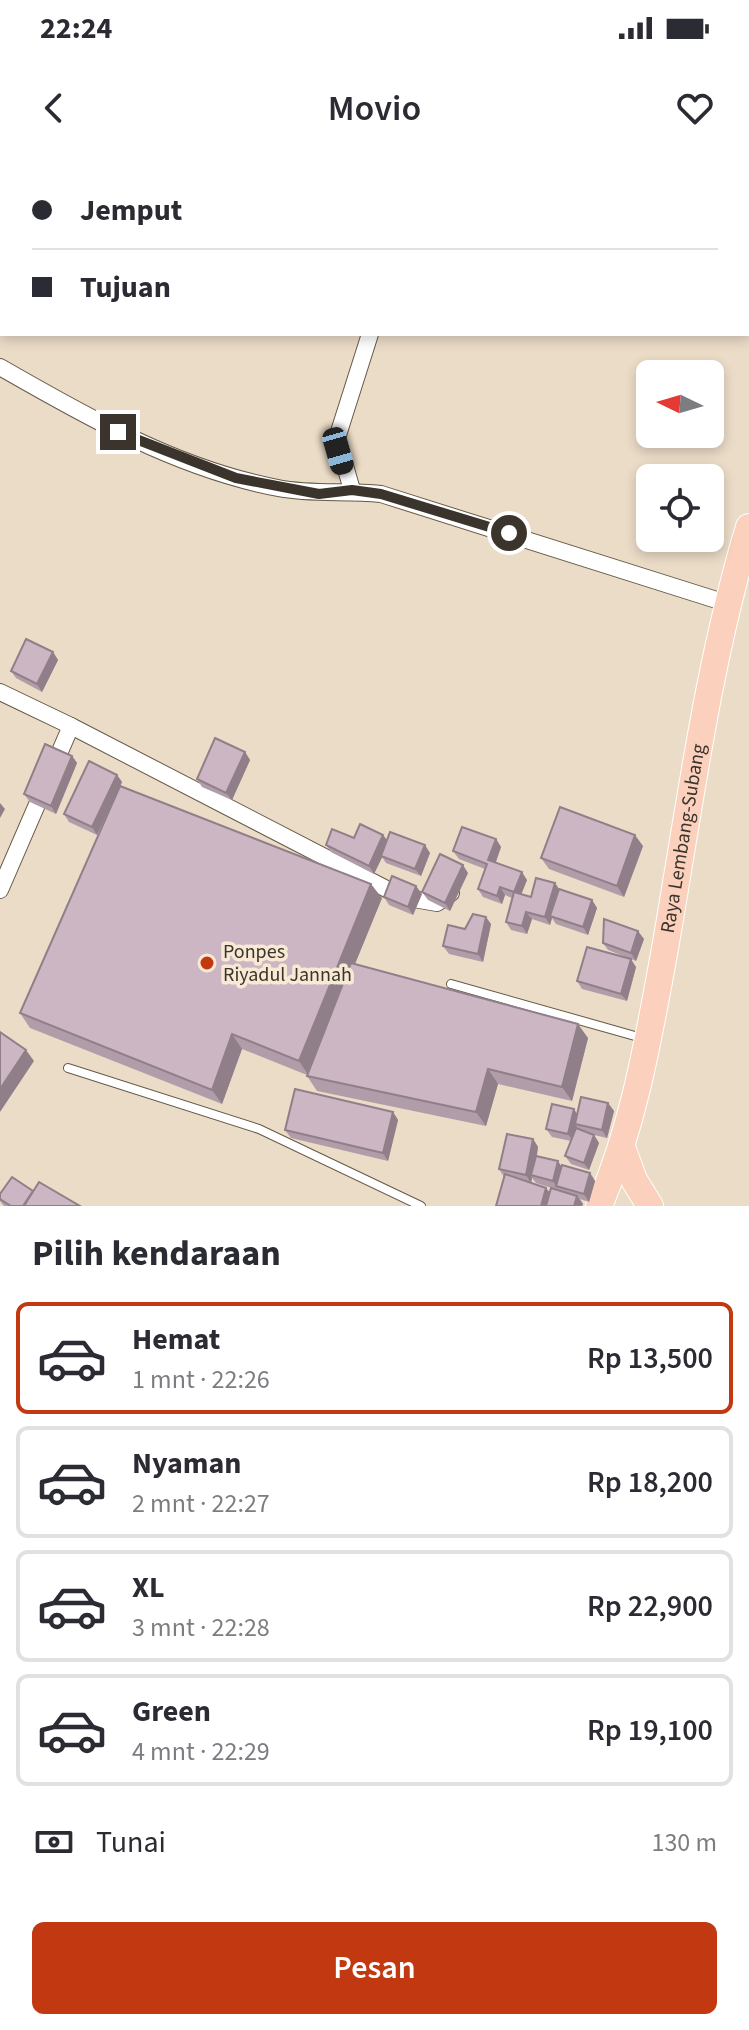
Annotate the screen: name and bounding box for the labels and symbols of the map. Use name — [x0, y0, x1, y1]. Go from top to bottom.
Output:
north arrow — [636, 360, 724, 448]
route end — [100, 414, 136, 450]
car — [320, 425, 356, 477]
route start — [491, 515, 527, 551]
street label: Raya Lembang-Subang — [654, 741, 713, 935]
place label: Ponpes Riyadul Jannah — [223, 938, 352, 989]
marker: Ponpes Riyadul Jannah — [198, 954, 216, 972]

